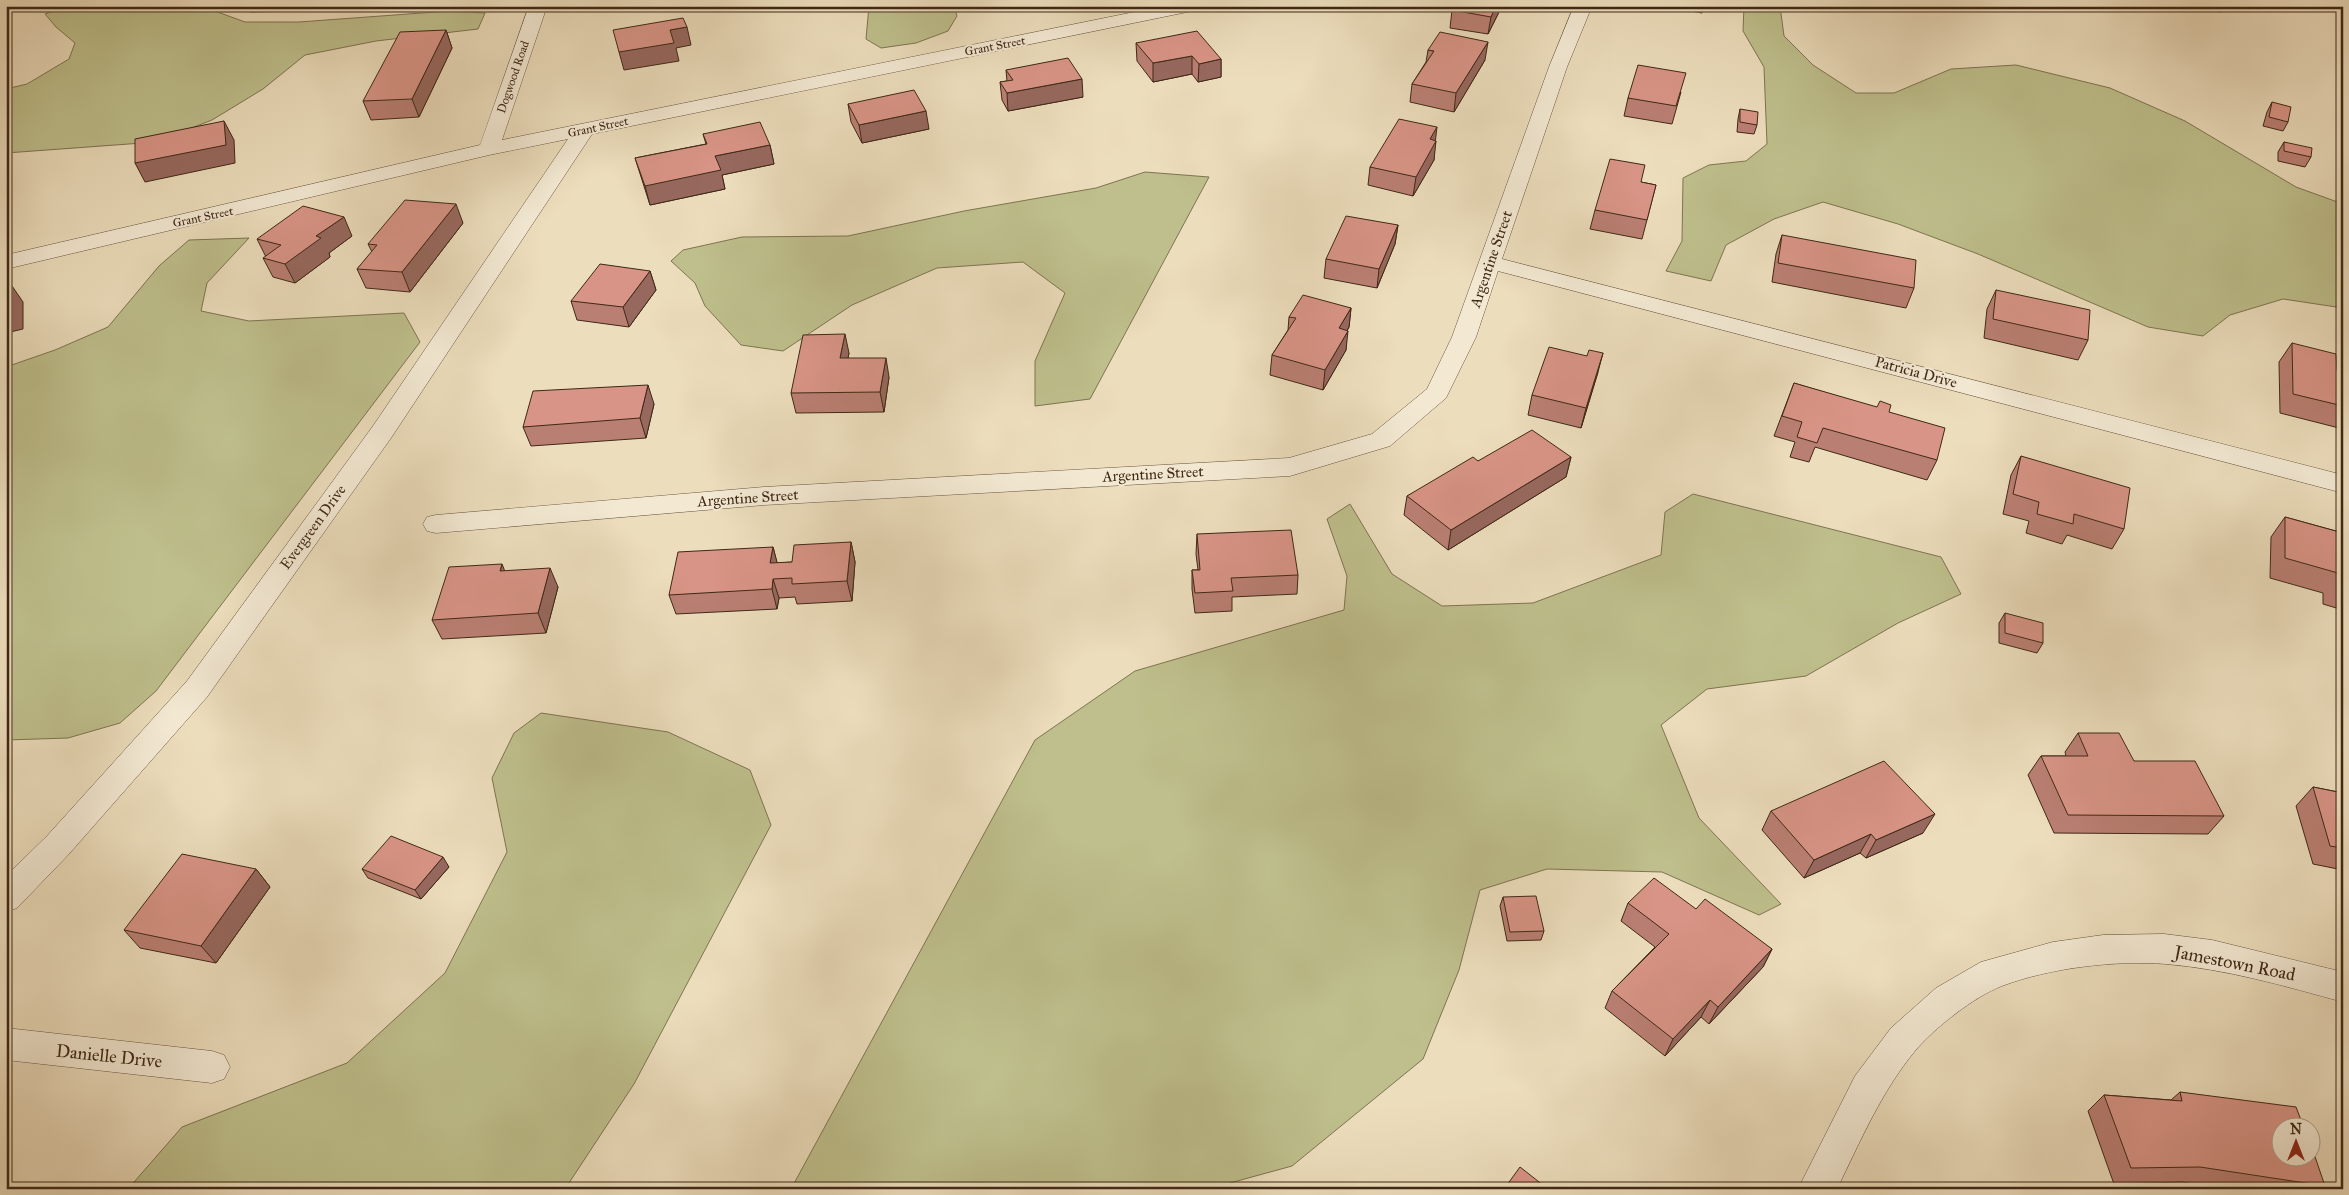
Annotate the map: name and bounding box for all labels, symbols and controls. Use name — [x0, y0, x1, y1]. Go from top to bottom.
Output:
street label: Grant Street — [964, 33, 1027, 59]
street label: Dogwood Road — [494, 39, 533, 115]
street label: Grant Street — [566, 114, 630, 140]
street label: Grant Street — [171, 204, 235, 230]
street label: Argentine Street — [1466, 208, 1516, 311]
street label: Patricia Drive — [1873, 352, 1959, 392]
street label: Argentine Street — [1101, 462, 1205, 486]
street label: Evergreen Drive — [276, 481, 350, 573]
street label: Argentine Street — [696, 485, 800, 511]
street label: Jamestown Road — [2170, 940, 2297, 987]
street label: Danielle Drive — [55, 1039, 163, 1073]
north arrow — [2272, 1118, 2322, 1168]
text: N — [2290, 1121, 2302, 1138]

